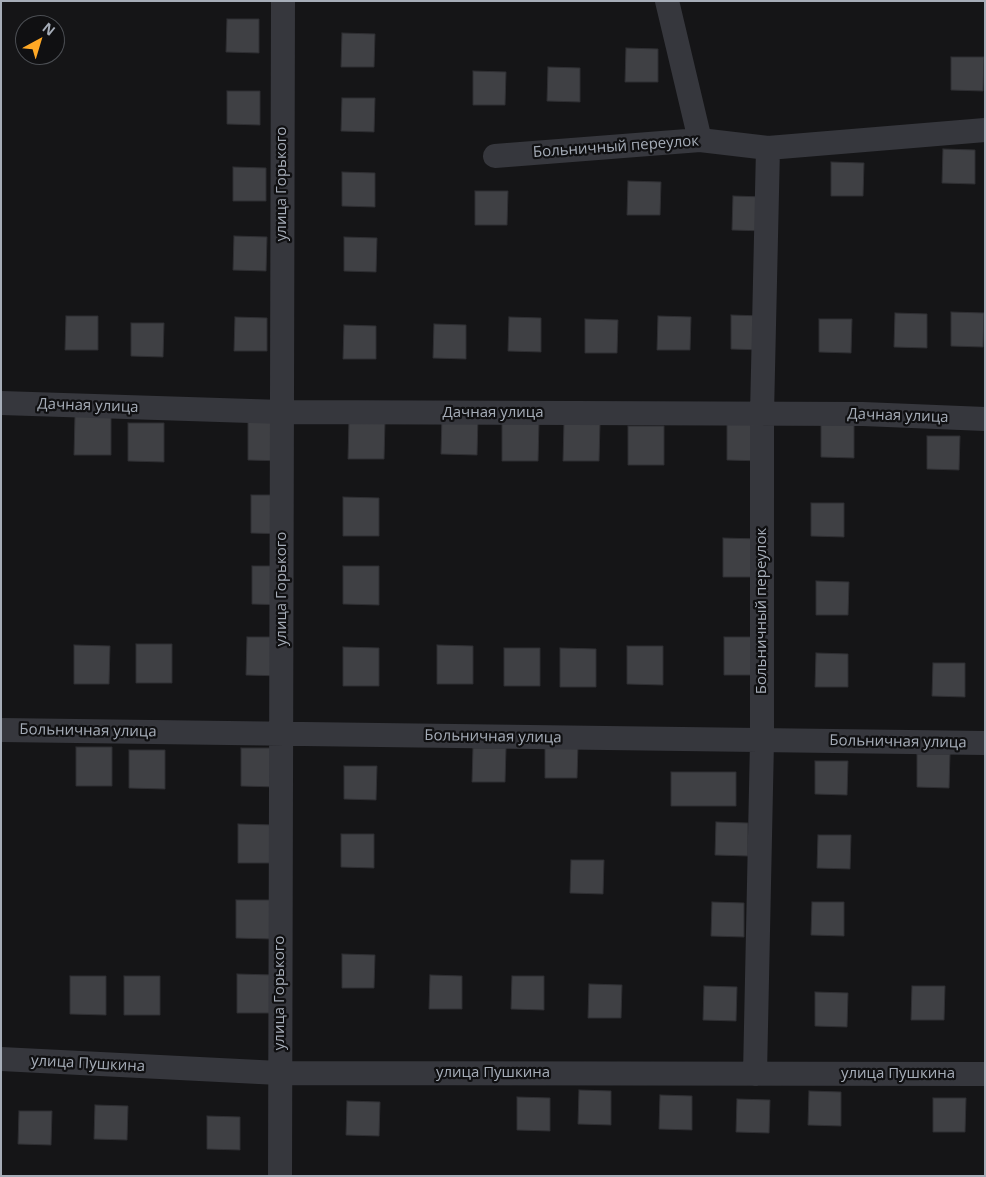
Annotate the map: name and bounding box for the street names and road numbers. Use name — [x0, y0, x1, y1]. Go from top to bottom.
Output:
street label: улица Горького — [273, 127, 291, 241]
street label: Больничный переулок — [532, 132, 700, 162]
street label: Дачная улица — [37, 395, 139, 417]
street label: Дачная улица — [442, 404, 544, 422]
street label: Дачная улица — [847, 405, 949, 427]
street label: Больничный переулок — [753, 528, 771, 694]
street label: улица Горького — [273, 532, 291, 646]
street label: Больничная улица — [19, 721, 157, 741]
street label: Больничная улица — [424, 727, 562, 747]
street label: Больничная улица — [829, 732, 967, 752]
street label: улица Горького — [271, 936, 289, 1050]
street label: улица Пушкина — [31, 1052, 145, 1076]
street label: улица Пушкина — [436, 1064, 550, 1082]
street label: улица Пушкина — [841, 1065, 955, 1083]

